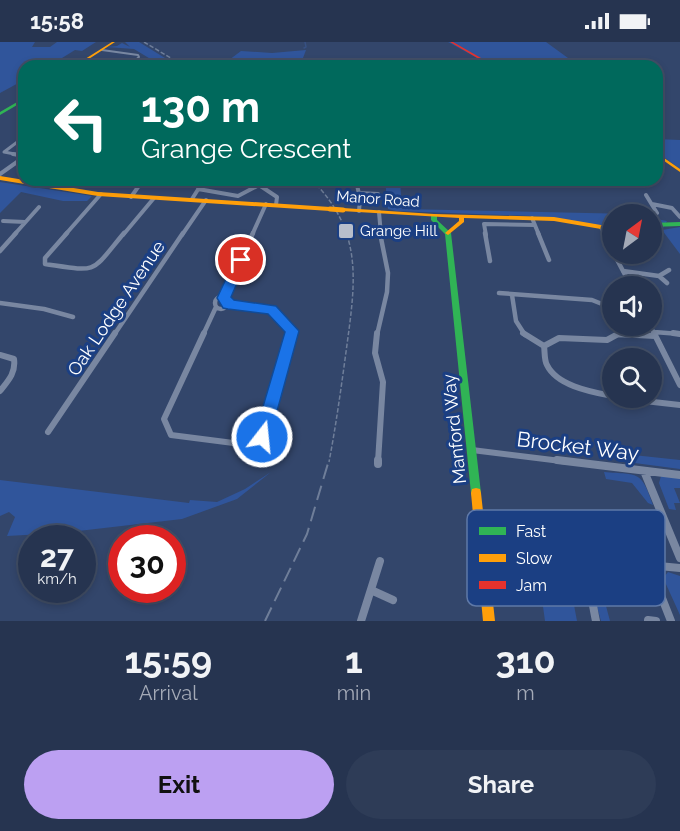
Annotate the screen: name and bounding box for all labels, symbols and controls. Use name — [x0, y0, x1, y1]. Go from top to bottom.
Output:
text: 15:58 — [30, 8, 84, 34]
text: 130 m — [141, 83, 260, 132]
icon: left — [42, 84, 120, 162]
text: Grange Crescent — [141, 133, 351, 164]
street label: Manor Road — [336, 187, 420, 211]
north arrow — [602, 204, 662, 264]
map controls — [602, 204, 662, 408]
marker: Grange Hill — [337, 222, 355, 240]
place label: Grange Hill — [360, 222, 438, 240]
pin — [215, 234, 266, 285]
street label: Oak Lodge Avenue — [63, 236, 169, 380]
icon: arrive — [224, 243, 257, 276]
button: sound — [602, 276, 662, 336]
button: search — [602, 348, 662, 408]
street label: Manford Way — [438, 373, 470, 485]
position arrow — [230, 405, 294, 469]
street label: Brocket Way — [516, 426, 640, 466]
legend — [467, 510, 665, 606]
text: Fast — [516, 522, 547, 541]
speed limit sign: 30 — [108, 525, 186, 603]
text: 27 — [40, 539, 74, 574]
text: Slow — [516, 549, 552, 568]
text: km/h — [37, 570, 77, 588]
text: Jam — [516, 576, 547, 595]
text: 15:59 — [124, 639, 212, 681]
text: 1 — [345, 639, 363, 681]
text: 310 — [496, 639, 556, 681]
text: Arrival — [139, 681, 198, 705]
text: min — [337, 681, 371, 705]
text: m — [516, 681, 535, 705]
button: Exit — [24, 750, 334, 819]
button: Share — [346, 750, 656, 819]

